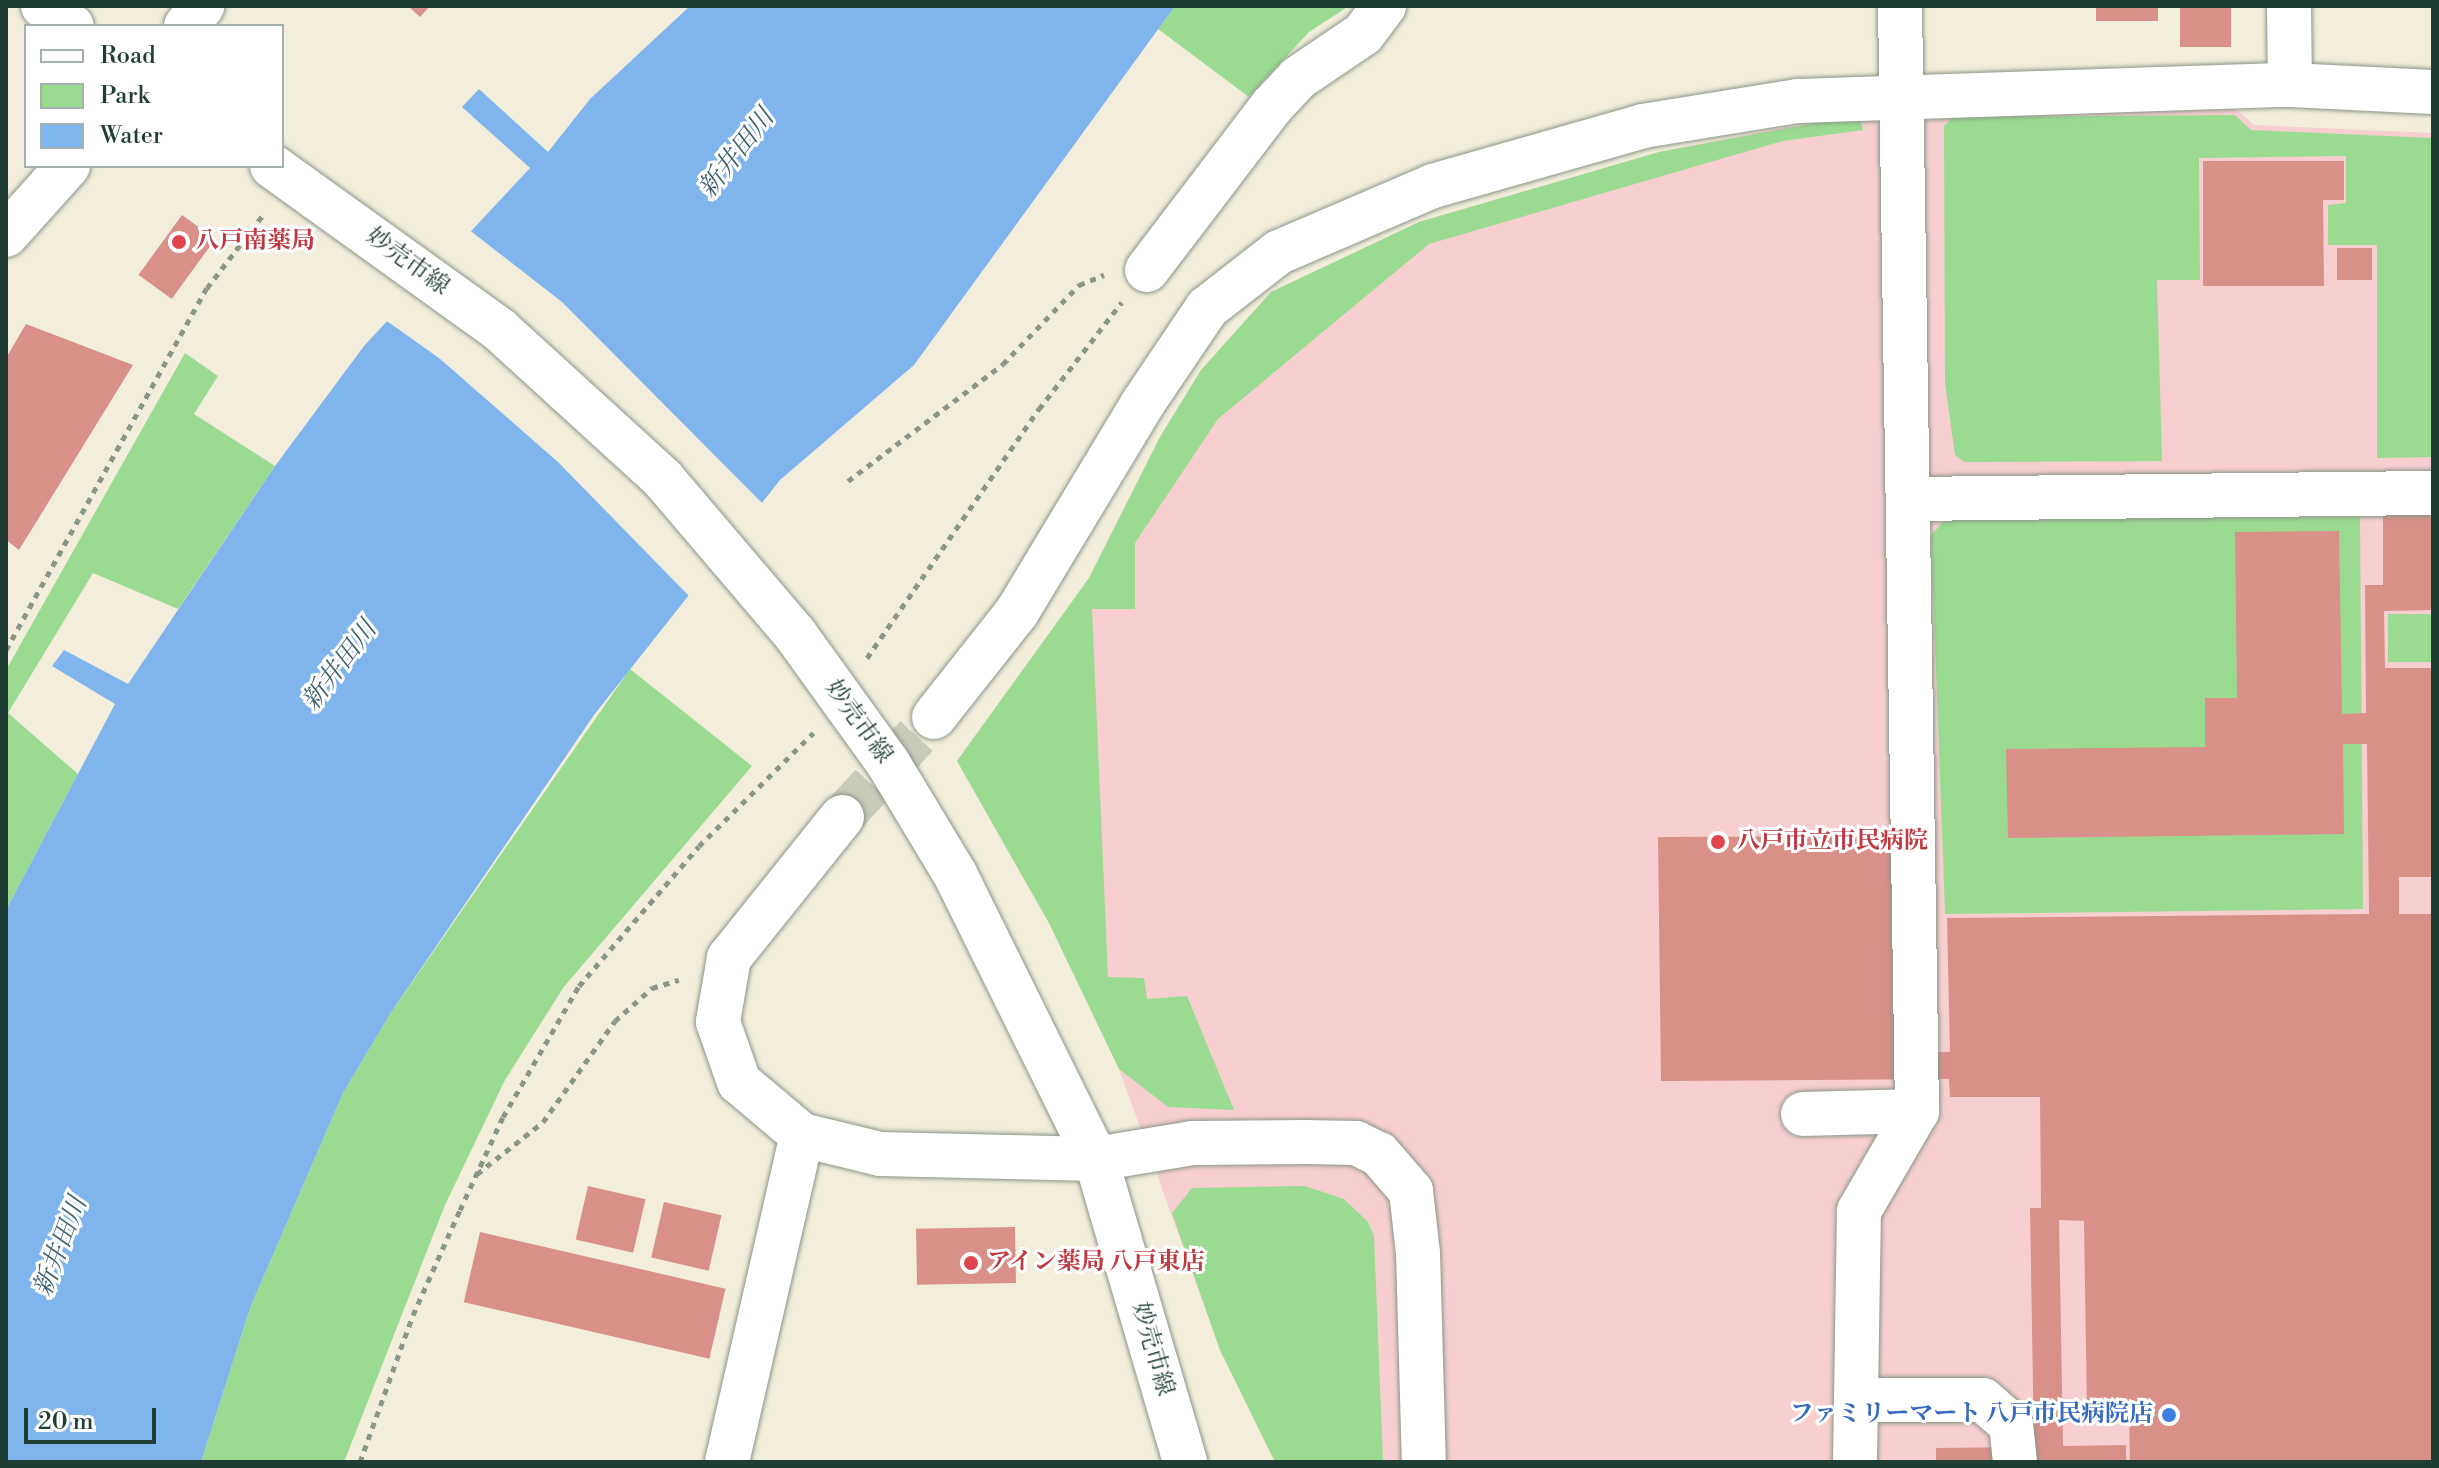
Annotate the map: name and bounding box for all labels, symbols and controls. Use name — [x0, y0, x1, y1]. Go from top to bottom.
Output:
legend — [24, 24, 284, 168]
text: Road — [100, 41, 156, 71]
text: Park — [100, 81, 150, 111]
water label: 新井田川 — [693, 103, 781, 205]
text: Water — [100, 121, 163, 151]
street label: 妙売市線 — [360, 222, 454, 302]
place label: 八戸南薬局 — [195, 228, 315, 256]
marker: 八戸南薬局 — [170, 233, 188, 251]
water label: 新井田川 — [296, 615, 384, 717]
street label: 妙売市線 — [818, 675, 898, 769]
place label: 八戸市立市民病院 — [1736, 828, 1928, 856]
marker: 八戸市立市民病院 — [1707, 831, 1729, 853]
water label: 新井田川 — [28, 1193, 94, 1301]
place label: アイン薬局 八戸東店 — [987, 1249, 1207, 1277]
marker: アイン薬局 八戸東店 — [962, 1254, 980, 1272]
street label: 妙売市線 — [1125, 1299, 1179, 1399]
scale bar — [28, 1392, 160, 1442]
place label: ファミリーマート 八戸市民病院店 — [1789, 1401, 2153, 1429]
marker: ファミリーマート 八戸市民病院店 — [2160, 1406, 2178, 1424]
text: 20 m — [38, 1407, 94, 1437]

